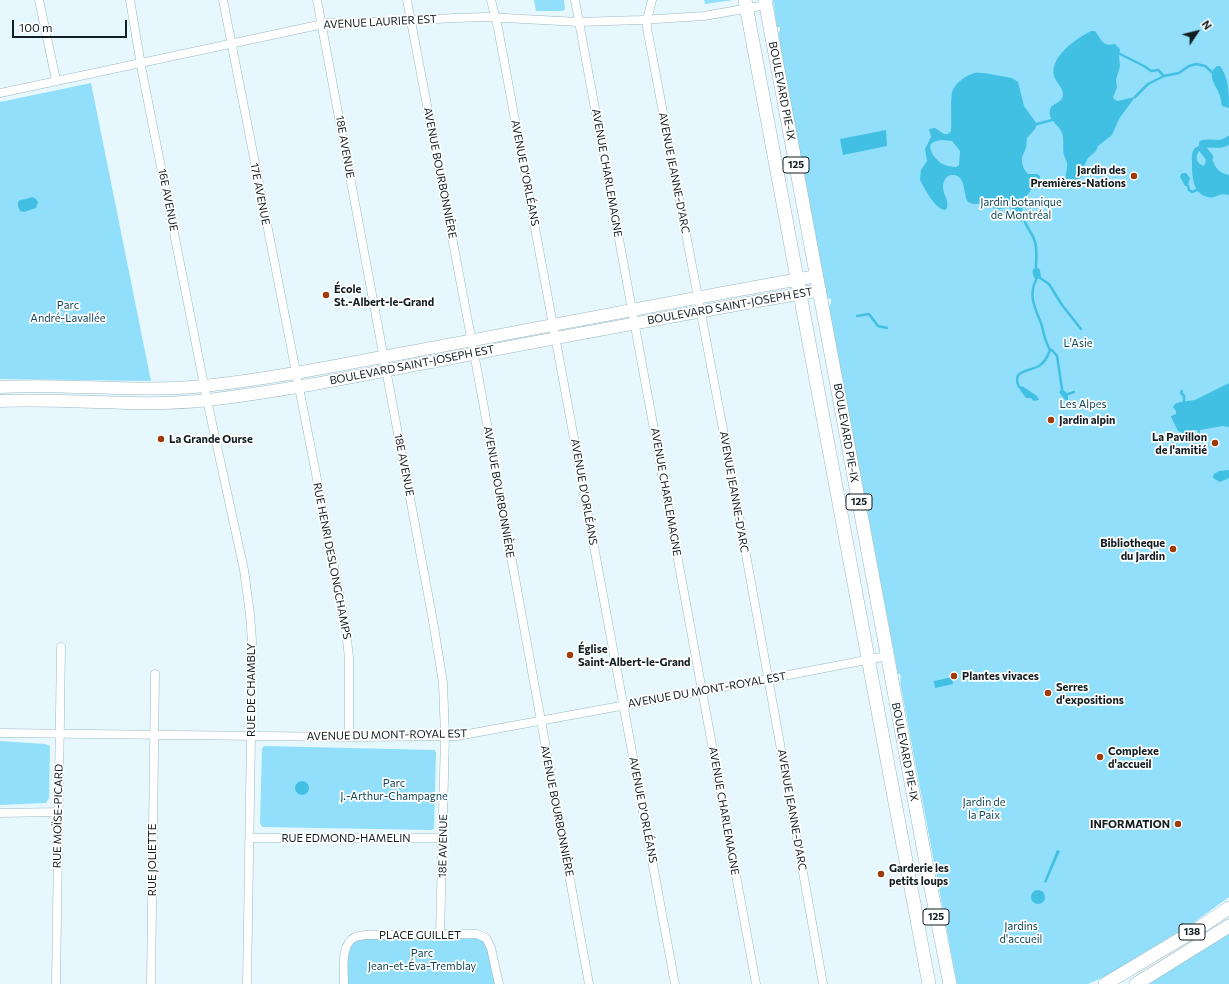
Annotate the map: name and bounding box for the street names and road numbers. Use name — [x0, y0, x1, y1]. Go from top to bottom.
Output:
street label: AVENUE LAURIER EST — [323, 12, 437, 32]
street label: BOULEVARD PIE-IX — [766, 40, 798, 142]
street label: AVENUE BOURBONNIÈRE — [421, 106, 459, 240]
street label: AVENUE CHARLEMAGNE — [589, 108, 625, 238]
street label: AVENUE JEANNE-D'ARC — [656, 111, 692, 235]
street label: 18E AVENUE — [333, 114, 357, 180]
street label: AVENUE D'ORLÉANS — [508, 119, 542, 227]
road number: 125 — [783, 157, 809, 173]
street label: 17E AVENUE — [248, 162, 272, 226]
street label: 16E AVENUE — [155, 167, 181, 233]
street label: BOULEVARD SAINT-JOSEPH EST — [646, 285, 814, 327]
street label: BOULEVARD SAINT-JOSEPH EST — [328, 343, 496, 387]
street label: BOULEVARD PIE-IX — [831, 382, 861, 484]
street label: AVENUE BOURBONNIÈRE — [481, 425, 517, 559]
street label: AVENUE CHARLEMAGNE — [648, 427, 684, 557]
street label: AVENUE JEANNE-D'ARC — [717, 430, 751, 554]
street label: 18E AVENUE — [391, 432, 417, 498]
street label: AVENUE D'ORLÉANS — [568, 438, 600, 546]
street label: RUE HENRI DESLONGCHAMPS — [310, 482, 354, 640]
road number: 125 — [846, 494, 872, 510]
street label: RUE DE CHAMBLY — [244, 643, 258, 737]
street label: AVENUE DU MONT-ROYAL EST — [627, 670, 787, 710]
street label: BOULEVARD PIE-IX — [889, 701, 921, 803]
street label: AVENUE DU MONT-ROYAL EST — [307, 727, 467, 743]
street label: AVENUE BOURBONNIÈRE — [538, 744, 576, 878]
street label: AVENUE CHARLEMAGNE — [706, 746, 742, 876]
street label: AVENUE JEANNE-D'ARC — [775, 748, 809, 872]
street label: AVENUE D'ORLÉANS — [626, 756, 660, 864]
street label: RUE MOÏSE-PICARD — [50, 764, 66, 868]
street label: 18E AVENUE — [436, 814, 450, 878]
street label: RUE JOLIETTE — [145, 824, 159, 896]
street label: RUE EDMOND-HAMELIN — [281, 831, 411, 845]
road number: 125 — [923, 909, 949, 925]
road number: 138 — [1179, 924, 1205, 940]
street label: PLACE GUILLET — [379, 928, 461, 942]

